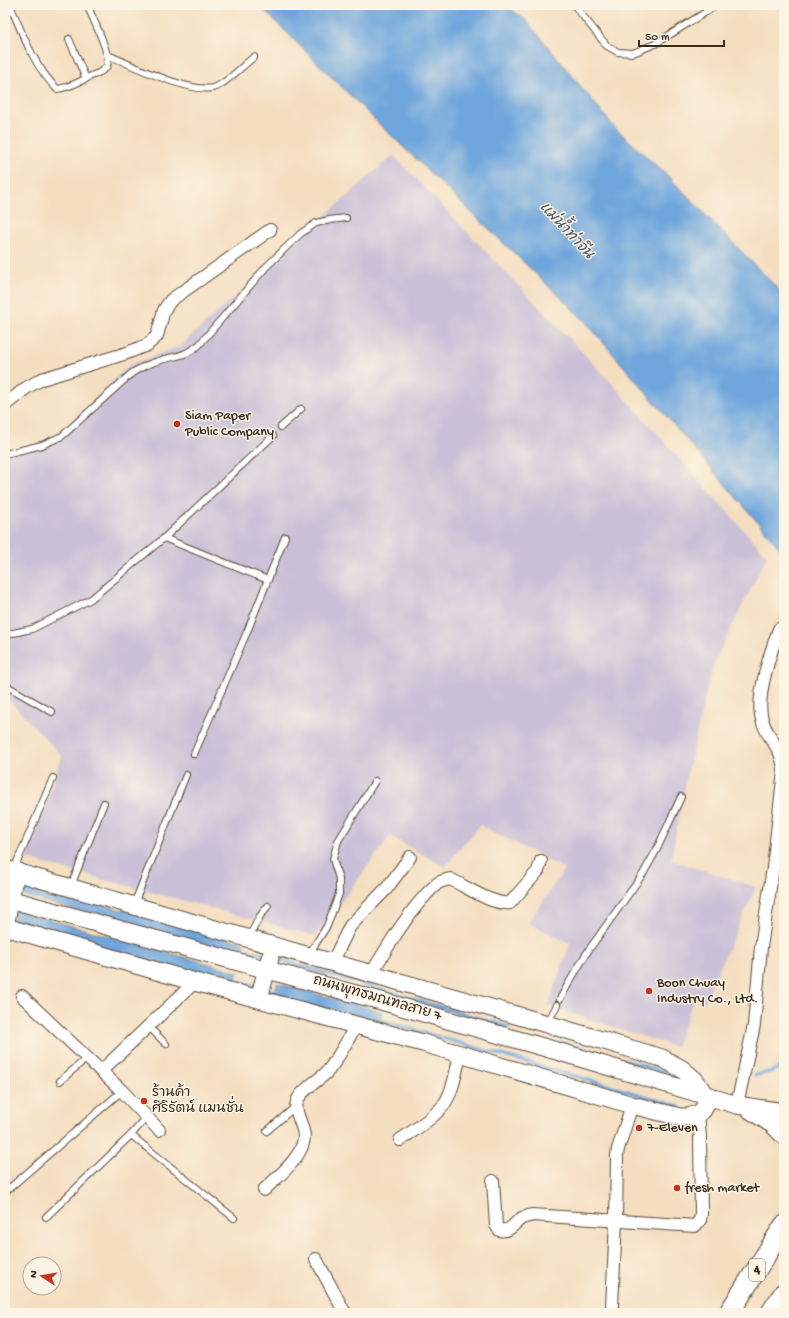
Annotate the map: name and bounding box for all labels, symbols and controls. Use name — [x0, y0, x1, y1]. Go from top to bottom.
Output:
scale bar — [639, 22, 724, 48]
text: 50 m — [645, 31, 670, 45]
water label: แม่น้ำท่าจีน — [535, 194, 603, 264]
place label: Siam Paper Public Company — [184, 408, 274, 441]
marker: Siam Paper Public Company — [172, 419, 182, 429]
street label: ถนนพุทธมณฑลสาย 7 — [311, 973, 444, 1026]
place label: Boon Chuay Industry Co., Ltd. — [656, 975, 758, 1008]
marker: Boon Chuay Industry Co., Ltd. — [644, 986, 654, 996]
place label: ร้านค้า ศิริรัตน์ แมนชั่น — [152, 1083, 244, 1118]
marker: ร้านค้า ศิริรัตน์ แมนชั่น — [139, 1096, 149, 1106]
place label: 7-Eleven — [646, 1120, 698, 1137]
marker: 7-Eleven — [634, 1123, 644, 1133]
place label: fresh market — [684, 1180, 761, 1197]
marker: fresh market — [672, 1183, 682, 1193]
north arrow — [22, 1256, 62, 1296]
road number: 4 — [749, 1259, 765, 1281]
text: N — [28, 1270, 41, 1279]

